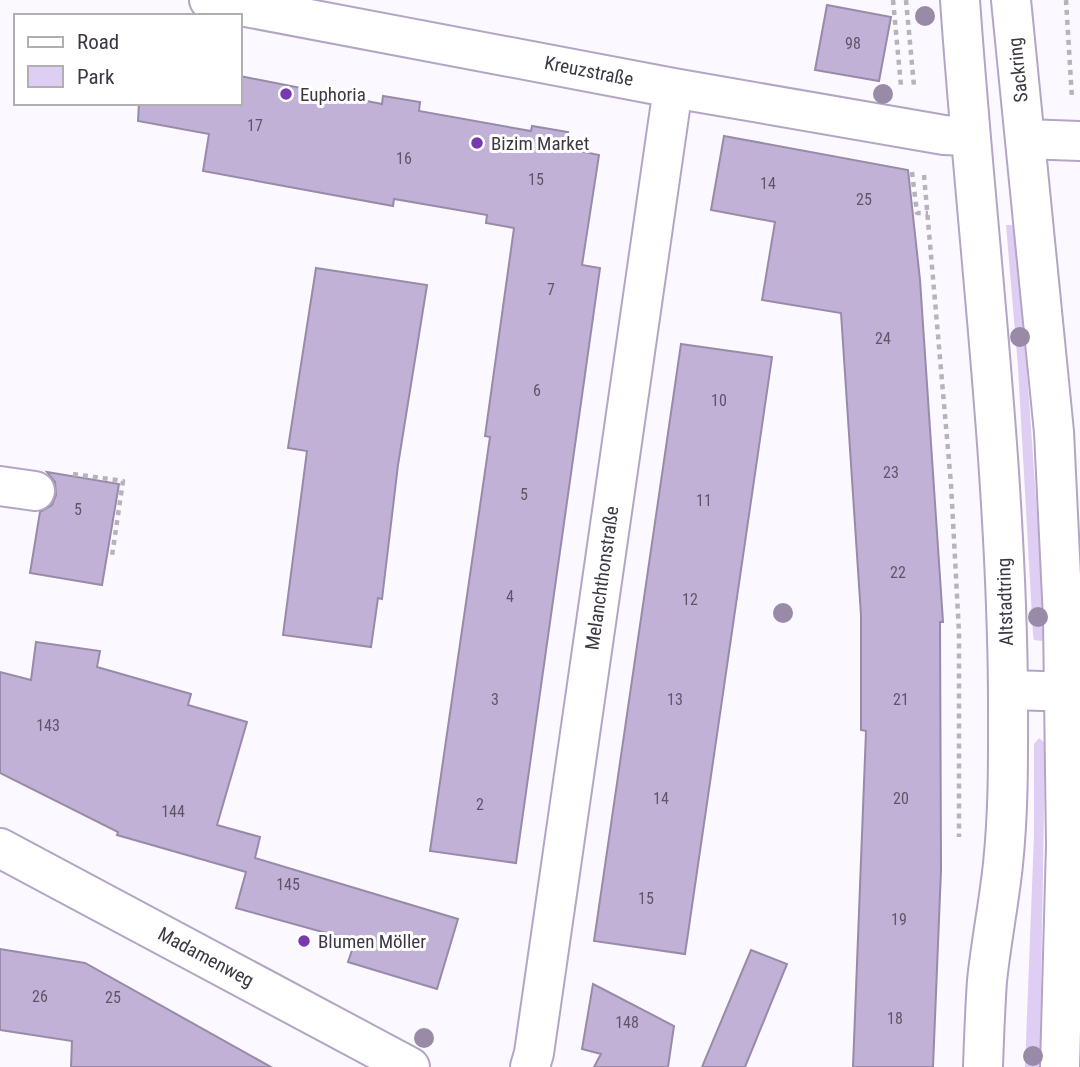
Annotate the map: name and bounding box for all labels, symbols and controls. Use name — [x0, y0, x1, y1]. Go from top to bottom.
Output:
legend — [14, 14, 242, 105]
text: Road — [77, 30, 119, 54]
house number: 98 — [845, 34, 861, 53]
street label: Sackring — [1003, 36, 1033, 104]
street label: Kreuzstraße — [543, 51, 635, 91]
text: Park — [77, 65, 115, 89]
place label: Euphoria — [300, 83, 366, 106]
marker: Euphoria — [278, 86, 294, 102]
house number: 17 — [247, 116, 263, 135]
place label: Bizim Market — [491, 132, 589, 155]
marker: Bizim Market — [469, 135, 485, 151]
house number: 16 — [396, 149, 412, 168]
house number: 15 — [528, 170, 544, 189]
house number: 14 — [760, 174, 776, 193]
house number: 25 — [856, 190, 872, 209]
house number: 7 — [547, 280, 555, 299]
house number: 24 — [875, 329, 891, 348]
house number: 6 — [533, 381, 541, 400]
house number: 10 — [711, 391, 727, 410]
house number: 23 — [883, 463, 899, 482]
house number: 5 — [520, 485, 528, 504]
house number: 11 — [696, 491, 712, 510]
house number: 5 — [74, 500, 82, 519]
street label: Melanchthonstraße — [581, 504, 623, 651]
street label: Altstadtring — [992, 558, 1018, 646]
house number: 22 — [890, 563, 906, 582]
house number: 4 — [506, 587, 514, 606]
house number: 12 — [682, 590, 698, 609]
house number: 3 — [491, 690, 499, 709]
house number: 13 — [667, 690, 683, 709]
house number: 21 — [893, 690, 909, 709]
house number: 143 — [36, 716, 60, 735]
house number: 14 — [653, 789, 669, 808]
house number: 20 — [893, 789, 909, 808]
house number: 2 — [476, 795, 484, 814]
house number: 144 — [161, 802, 185, 821]
house number: 145 — [276, 875, 300, 894]
house number: 15 — [638, 889, 654, 908]
house number: 19 — [891, 910, 907, 929]
street label: Madamenweg — [154, 922, 258, 992]
place label: Blumen Möller — [318, 930, 426, 953]
marker: Blumen Möller — [296, 933, 312, 949]
house number: 26 — [32, 987, 48, 1006]
house number: 25 — [105, 988, 121, 1007]
house number: 18 — [887, 1009, 903, 1028]
house number: 148 — [615, 1013, 639, 1032]

